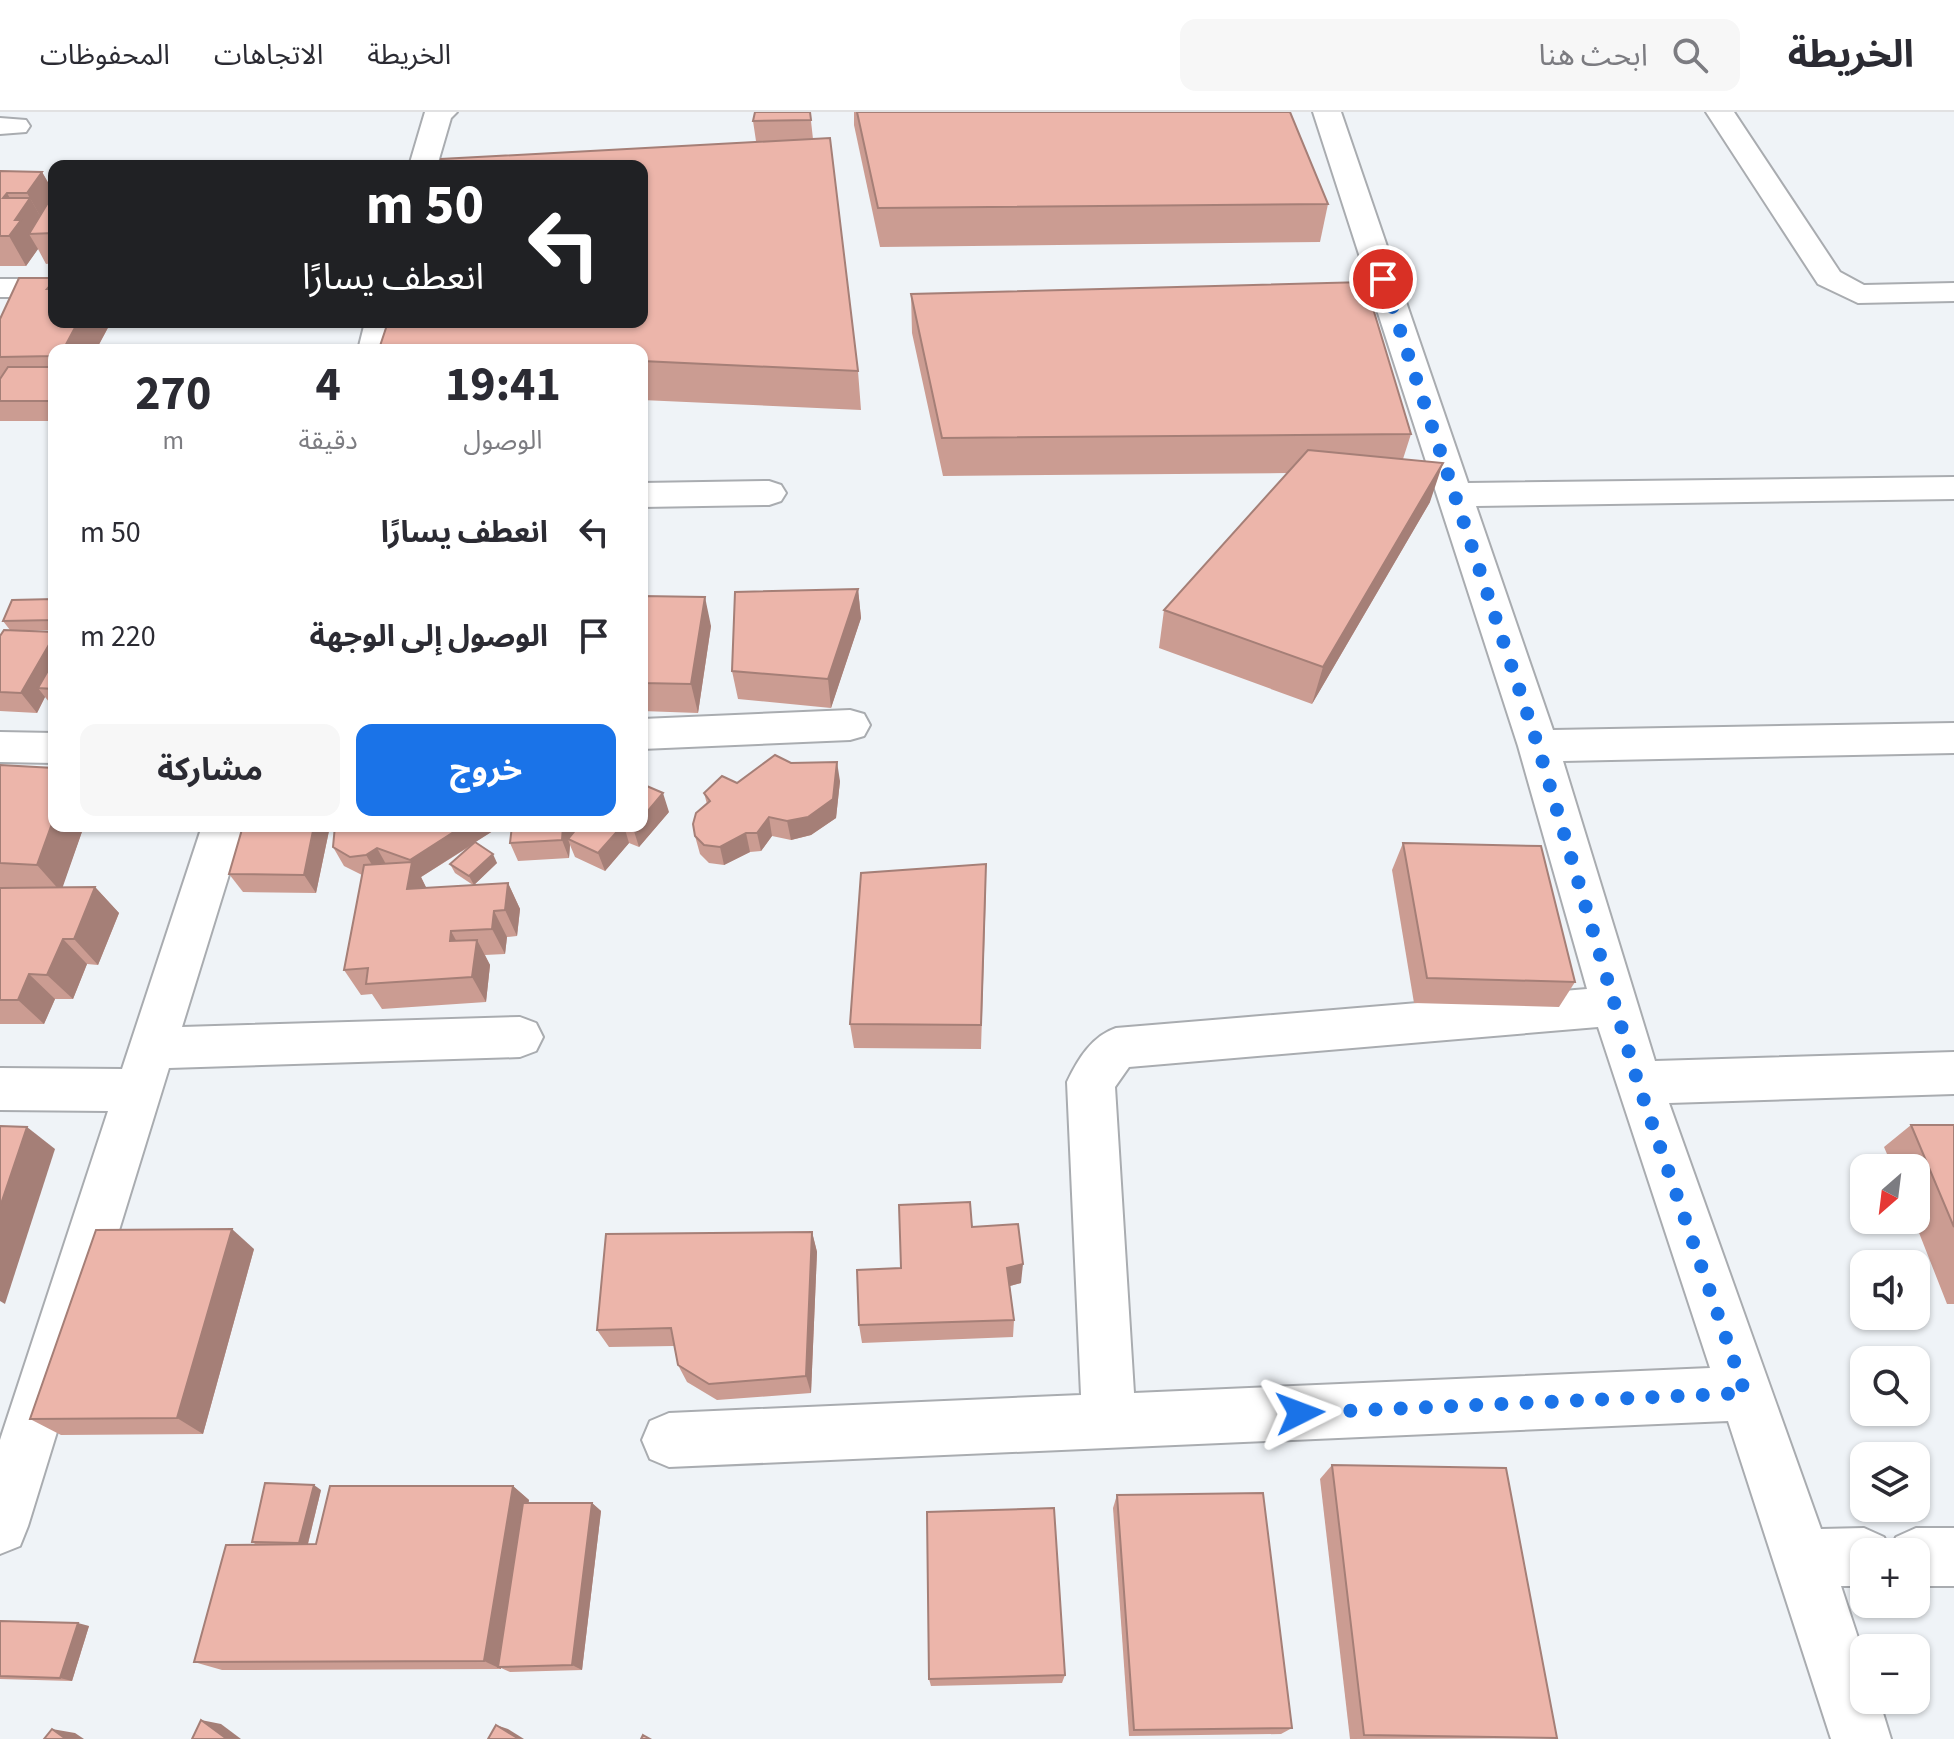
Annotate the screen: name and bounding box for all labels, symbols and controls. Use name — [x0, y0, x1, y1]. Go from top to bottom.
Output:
search box — [1180, 19, 1740, 91]
text: الخريطة — [1788, 28, 1914, 82]
icon: search — [1668, 33, 1712, 77]
text: ابحث هنا — [1538, 34, 1648, 77]
text: المحفوظات — [40, 35, 170, 75]
text: الاتجاهات — [214, 35, 323, 75]
text: الخريطة — [367, 35, 451, 75]
text: 50 m — [366, 166, 484, 245]
icon: left — [512, 192, 616, 296]
pin — [1349, 245, 1417, 313]
text: انعطف يسارًا — [302, 252, 484, 303]
icon: arrive — [1361, 257, 1405, 301]
text: 4 — [315, 351, 341, 419]
text: 19:41 — [445, 351, 561, 419]
text: 270 — [135, 360, 211, 428]
text: m — [162, 422, 184, 459]
text: دقيقة — [299, 422, 358, 459]
text: الوصول — [463, 422, 542, 459]
icon: left — [572, 510, 616, 554]
text: 50 m — [80, 511, 141, 554]
text: انعطف يسارًا — [381, 511, 548, 554]
icon: arrive — [572, 614, 616, 658]
text: 220 m — [80, 615, 156, 658]
text: الوصول إلى الوجهة — [309, 615, 548, 658]
button: مشاركة — [80, 724, 340, 816]
button: خروج — [356, 724, 616, 816]
north arrow — [1850, 1154, 1930, 1234]
map controls — [1850, 1154, 1930, 1714]
button: sound — [1850, 1250, 1930, 1330]
button: search — [1850, 1346, 1930, 1426]
position arrow — [1258, 1371, 1342, 1455]
button: layers — [1850, 1442, 1930, 1522]
button: + — [1850, 1538, 1930, 1618]
button: − — [1850, 1634, 1930, 1714]

